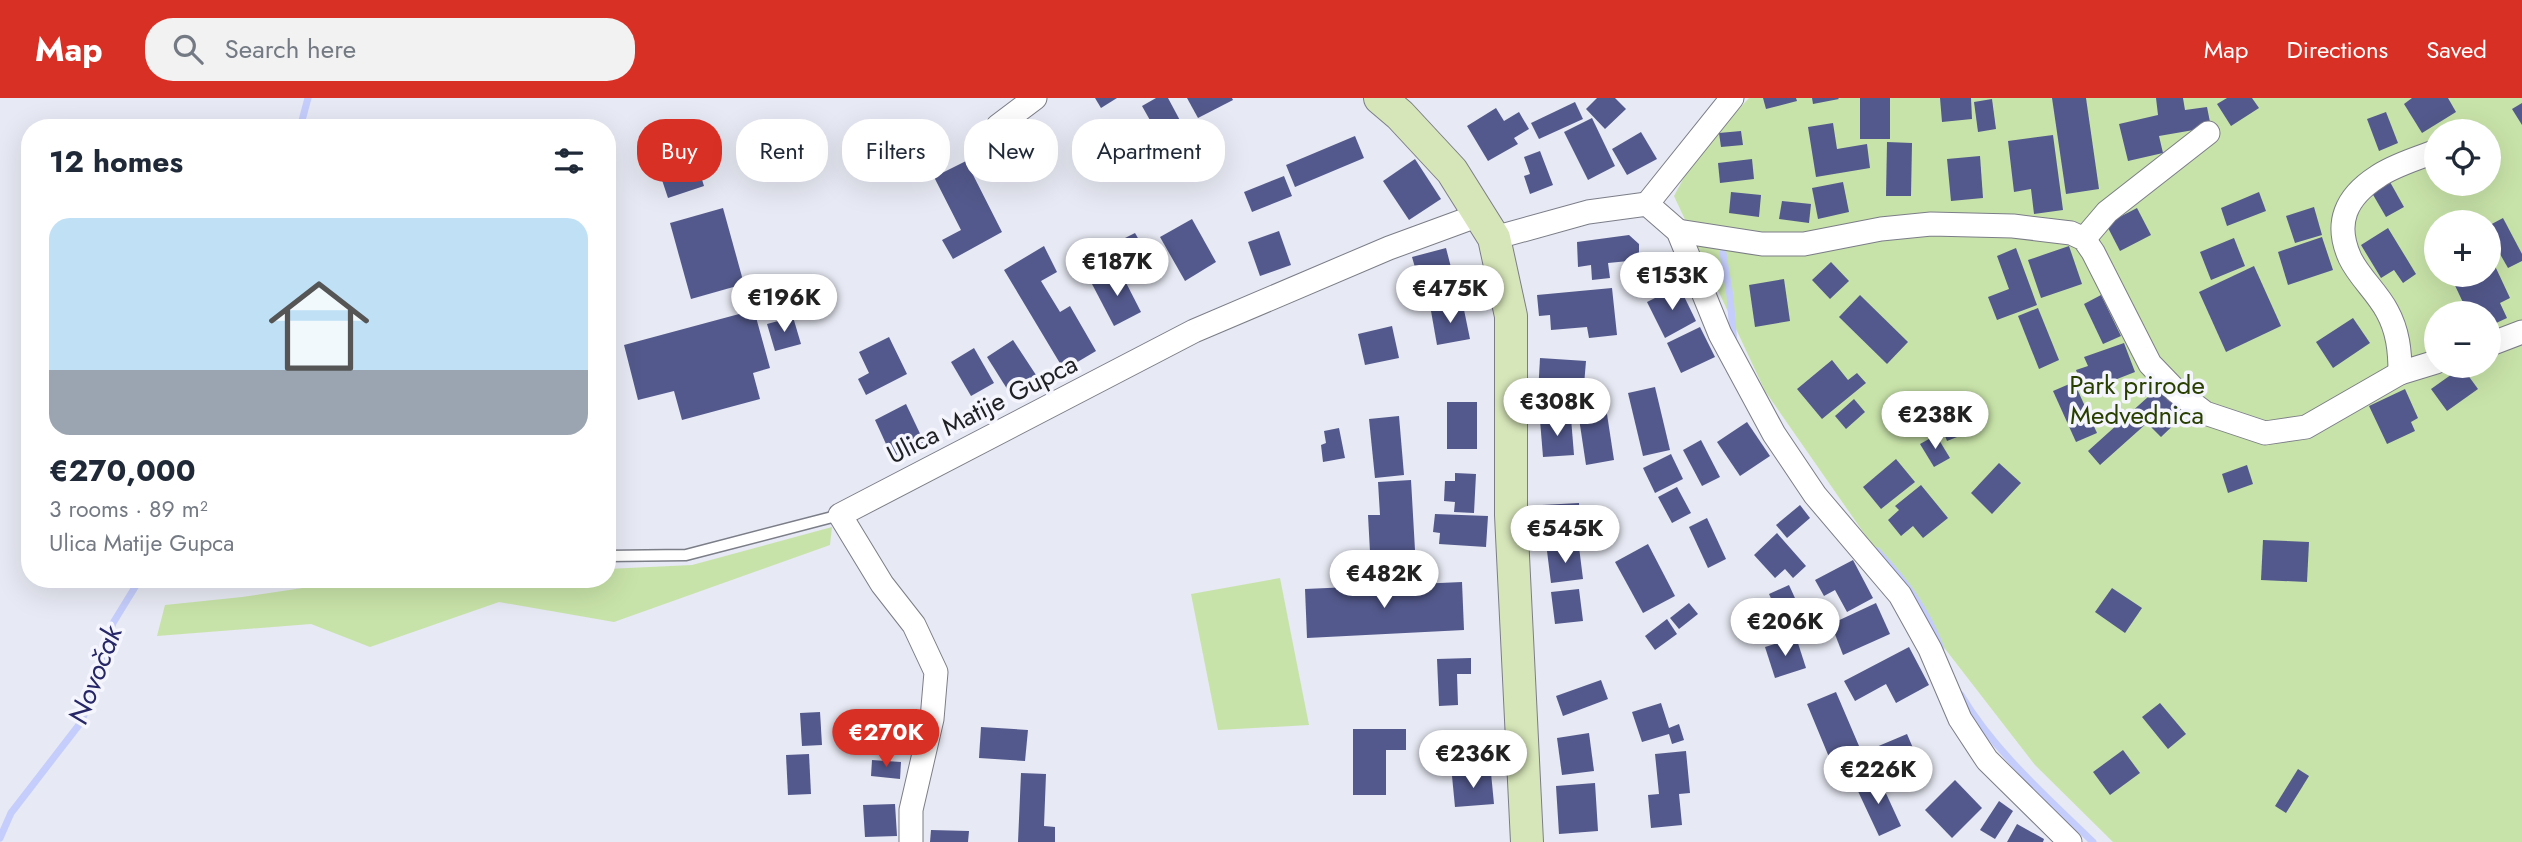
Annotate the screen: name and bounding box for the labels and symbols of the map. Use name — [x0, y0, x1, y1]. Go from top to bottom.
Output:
pin: €187K — [1068, 238, 1166, 298]
pin: €153K — [1623, 252, 1721, 312]
pin: €475K — [1401, 266, 1499, 325]
pin: €196K — [735, 274, 833, 334]
street label: Ulica Matije Gupca — [880, 345, 1084, 473]
park label: Park prirode Medvednica — [2069, 366, 2205, 434]
pin: €308K — [1508, 378, 1606, 438]
pin: €238K — [1886, 392, 1984, 451]
pin: €545K — [1516, 505, 1614, 565]
pin: €482K — [1335, 550, 1433, 610]
pin: €206K — [1736, 598, 1834, 658]
water label: Novočak — [58, 619, 133, 730]
pin: €270K — [837, 710, 935, 769]
pin: €236K — [1424, 730, 1522, 790]
pin: €226K — [1829, 746, 1927, 806]

